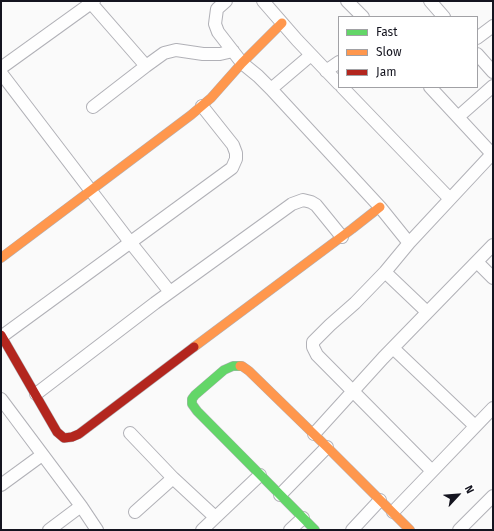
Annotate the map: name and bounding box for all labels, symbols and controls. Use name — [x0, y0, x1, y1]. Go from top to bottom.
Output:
legend — [338, 16, 478, 88]
text: Fast — [376, 25, 398, 39]
text: Slow — [376, 45, 402, 59]
text: Jam — [376, 65, 396, 79]
north arrow — [438, 475, 478, 515]
text: N — [462, 483, 477, 496]

